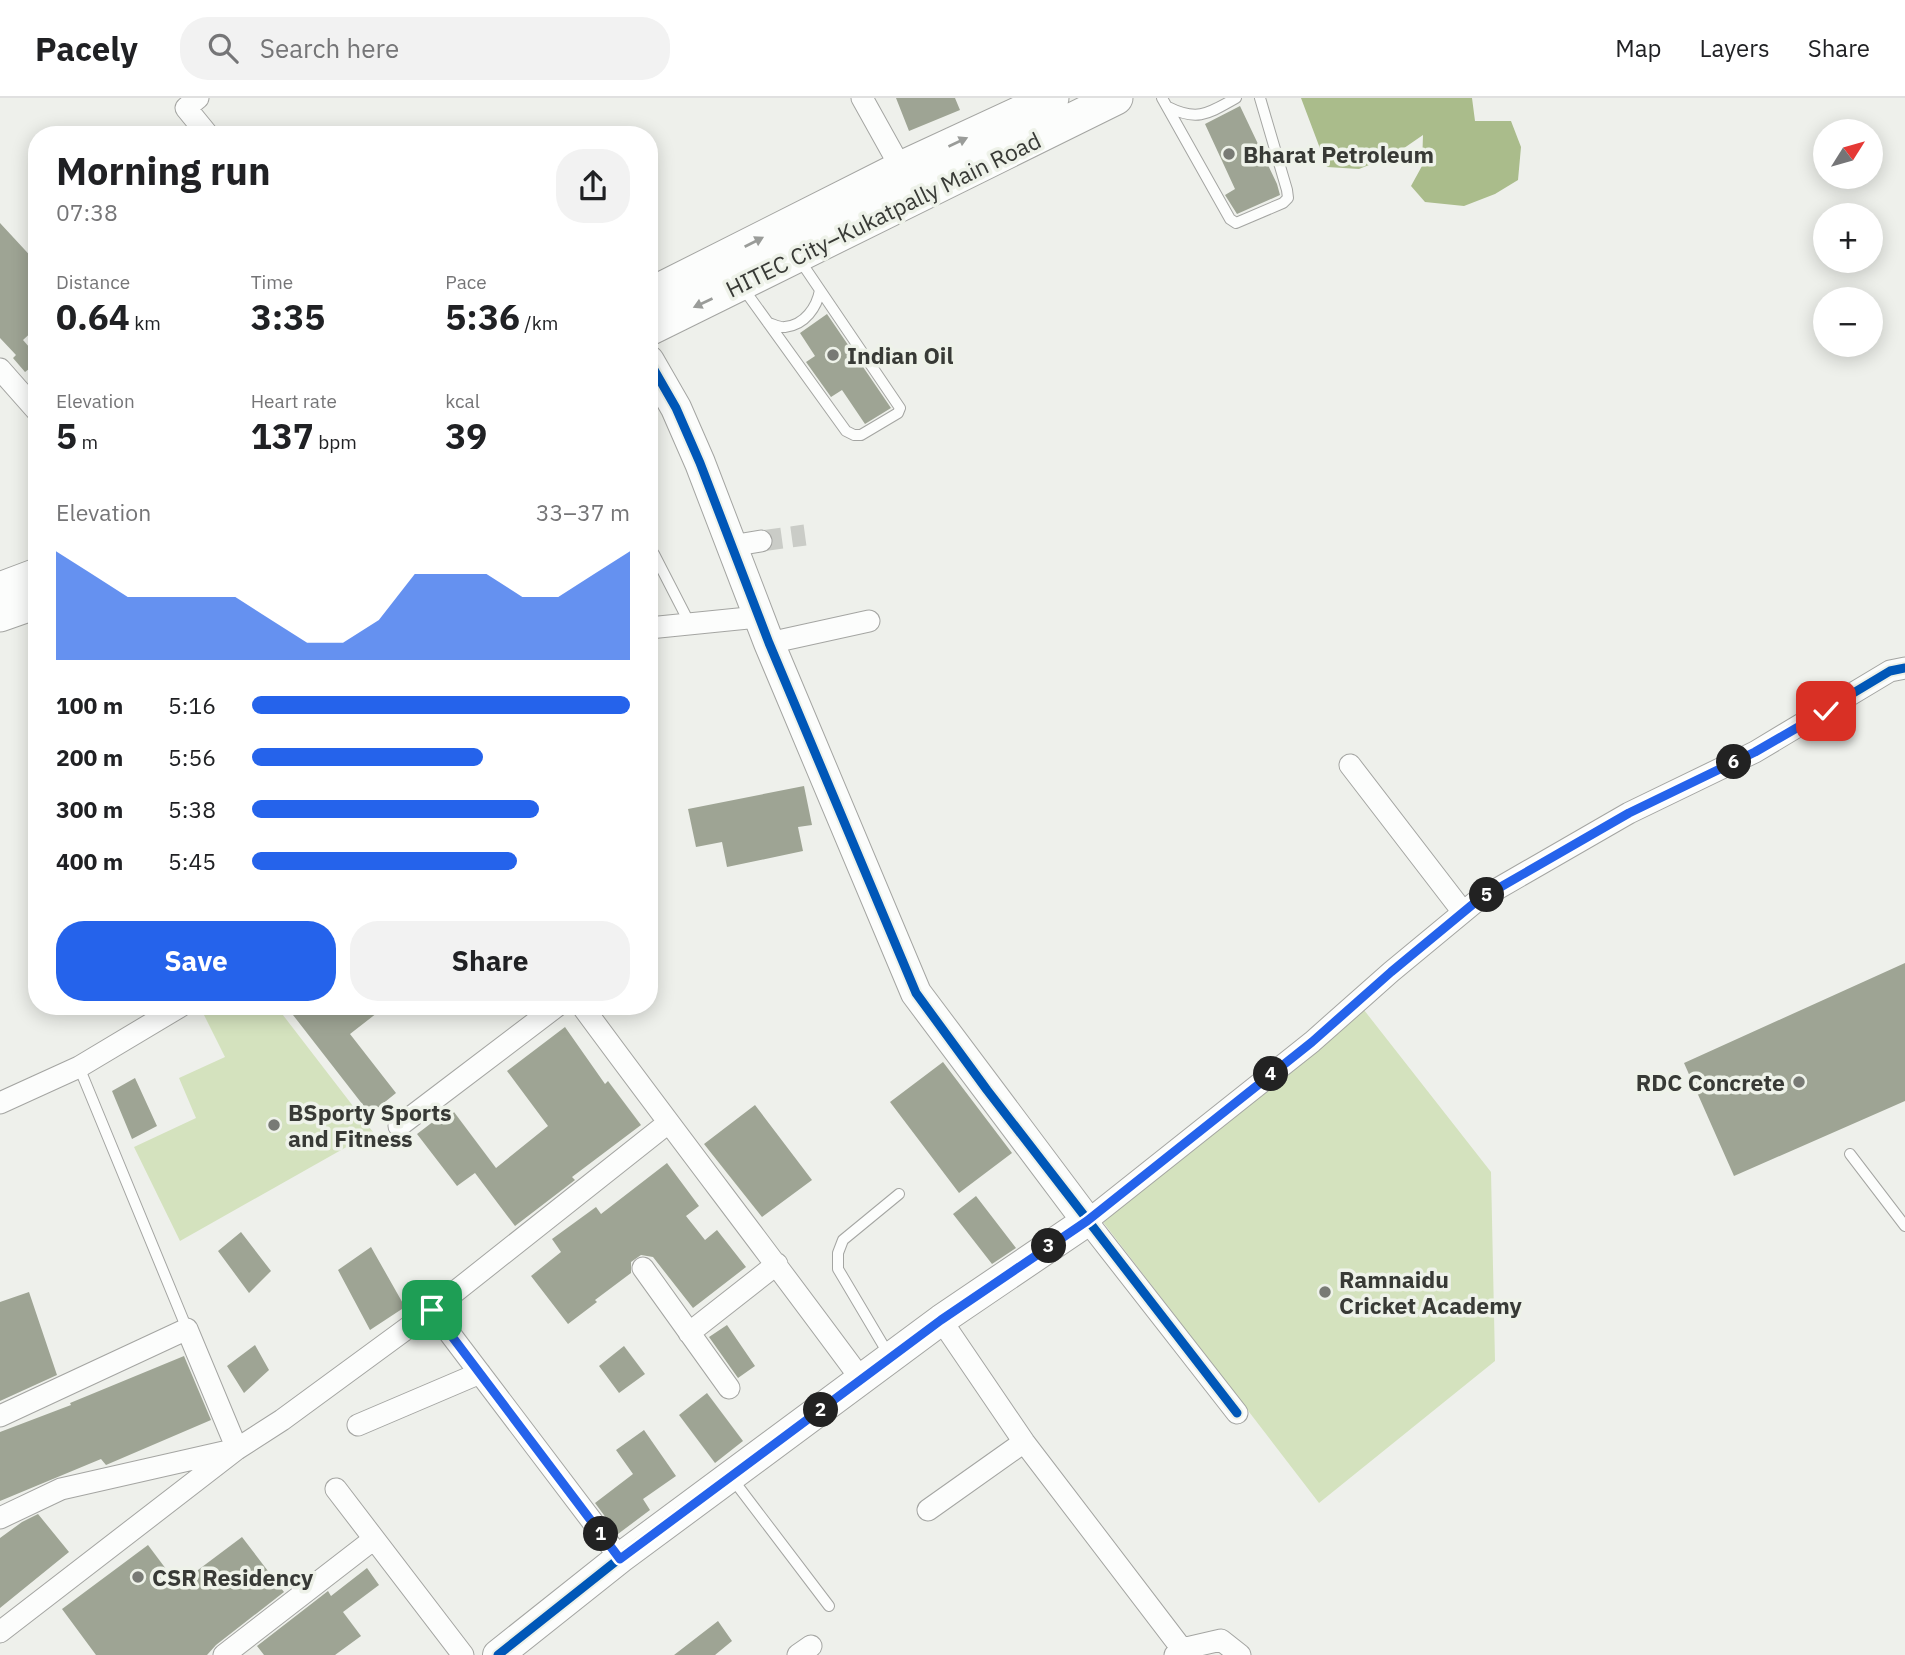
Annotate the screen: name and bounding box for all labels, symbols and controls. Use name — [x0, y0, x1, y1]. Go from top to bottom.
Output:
search box — [180, 17, 670, 80]
text: Pacely — [35, 27, 138, 70]
icon: search — [204, 29, 242, 67]
text: Search here — [260, 31, 399, 65]
text: Map — [1615, 32, 1662, 64]
text: Layers — [1700, 32, 1770, 64]
text: Share — [1808, 32, 1870, 64]
north arrow — [1813, 119, 1883, 189]
map controls — [1813, 119, 1883, 357]
street label: HITEC City–Kukatpally Main Road — [720, 124, 1046, 304]
one-way arrow — [948, 136, 968, 148]
place label: Bharat Petroleum — [1243, 139, 1434, 169]
text: Morning run — [56, 146, 271, 195]
marker: Bharat Petroleum — [1221, 146, 1237, 162]
button: share — [556, 149, 630, 223]
text: 07:38 — [56, 197, 118, 227]
button: + — [1813, 203, 1883, 273]
one-way arrow — [744, 237, 764, 248]
text: Distance — [56, 270, 130, 294]
text: Time — [251, 270, 293, 294]
text: Pace — [445, 270, 487, 294]
button: − — [1813, 287, 1883, 357]
text: 0.64 — [56, 294, 130, 340]
text: 3:35 — [251, 294, 325, 340]
text: 5:36 — [445, 294, 520, 340]
one-way arrow — [693, 297, 714, 308]
text: km — [130, 311, 161, 335]
text: /km — [520, 311, 558, 335]
place label: Indian Oil — [847, 340, 953, 370]
marker: Indian Oil — [825, 347, 841, 363]
text: Elevation — [56, 389, 135, 413]
text: Heart rate — [251, 389, 337, 413]
text: kcal — [445, 389, 480, 413]
text: 5 — [56, 413, 77, 459]
text: 137 — [251, 413, 314, 459]
text: 39 — [445, 413, 487, 459]
text: m — [77, 430, 98, 454]
text: bpm — [314, 430, 357, 454]
text: Elevation — [56, 497, 151, 527]
text: 33–37 m — [536, 497, 630, 527]
pin — [1796, 681, 1856, 741]
text: 100 m — [56, 690, 123, 720]
text: 5:16 — [168, 690, 216, 720]
icon: check — [1807, 692, 1845, 730]
text: 200 m — [56, 742, 123, 772]
text: 5:56 — [168, 742, 216, 772]
pin: 6 — [1716, 744, 1752, 780]
text: 6 — [1728, 749, 1739, 773]
text: 300 m — [56, 794, 123, 824]
text: 5:38 — [168, 794, 216, 824]
text: 400 m — [56, 846, 123, 876]
text: 5:45 — [168, 846, 216, 876]
pin: 5 — [1470, 878, 1504, 912]
text: 5 — [1481, 882, 1492, 906]
button: Save — [56, 921, 336, 1001]
button: Share — [350, 921, 630, 1001]
pin: 4 — [1254, 1056, 1288, 1091]
text: 4 — [1265, 1061, 1276, 1085]
place label: RDC Concrete — [1636, 1067, 1785, 1097]
marker: RDC Concrete — [1791, 1074, 1807, 1090]
place label: BSporty Sports and Fitness — [288, 1097, 452, 1153]
marker: BSporty Sports and Fitness — [266, 1117, 282, 1133]
pin: 3 — [1032, 1228, 1066, 1264]
text: 3 — [1043, 1233, 1054, 1257]
place label: Ramnaidu Cricket Academy — [1339, 1264, 1523, 1320]
pin — [402, 1280, 462, 1340]
marker: Ramnaidu Cricket Academy — [1317, 1284, 1333, 1300]
icon: arrive — [413, 1291, 451, 1329]
pin: 2 — [804, 1392, 838, 1428]
text: 2 — [815, 1397, 826, 1421]
pin: 1 — [584, 1516, 618, 1552]
text: 1 — [595, 1521, 606, 1545]
place label: CSR Residency — [152, 1562, 314, 1592]
marker: CSR Residency — [130, 1569, 146, 1585]

